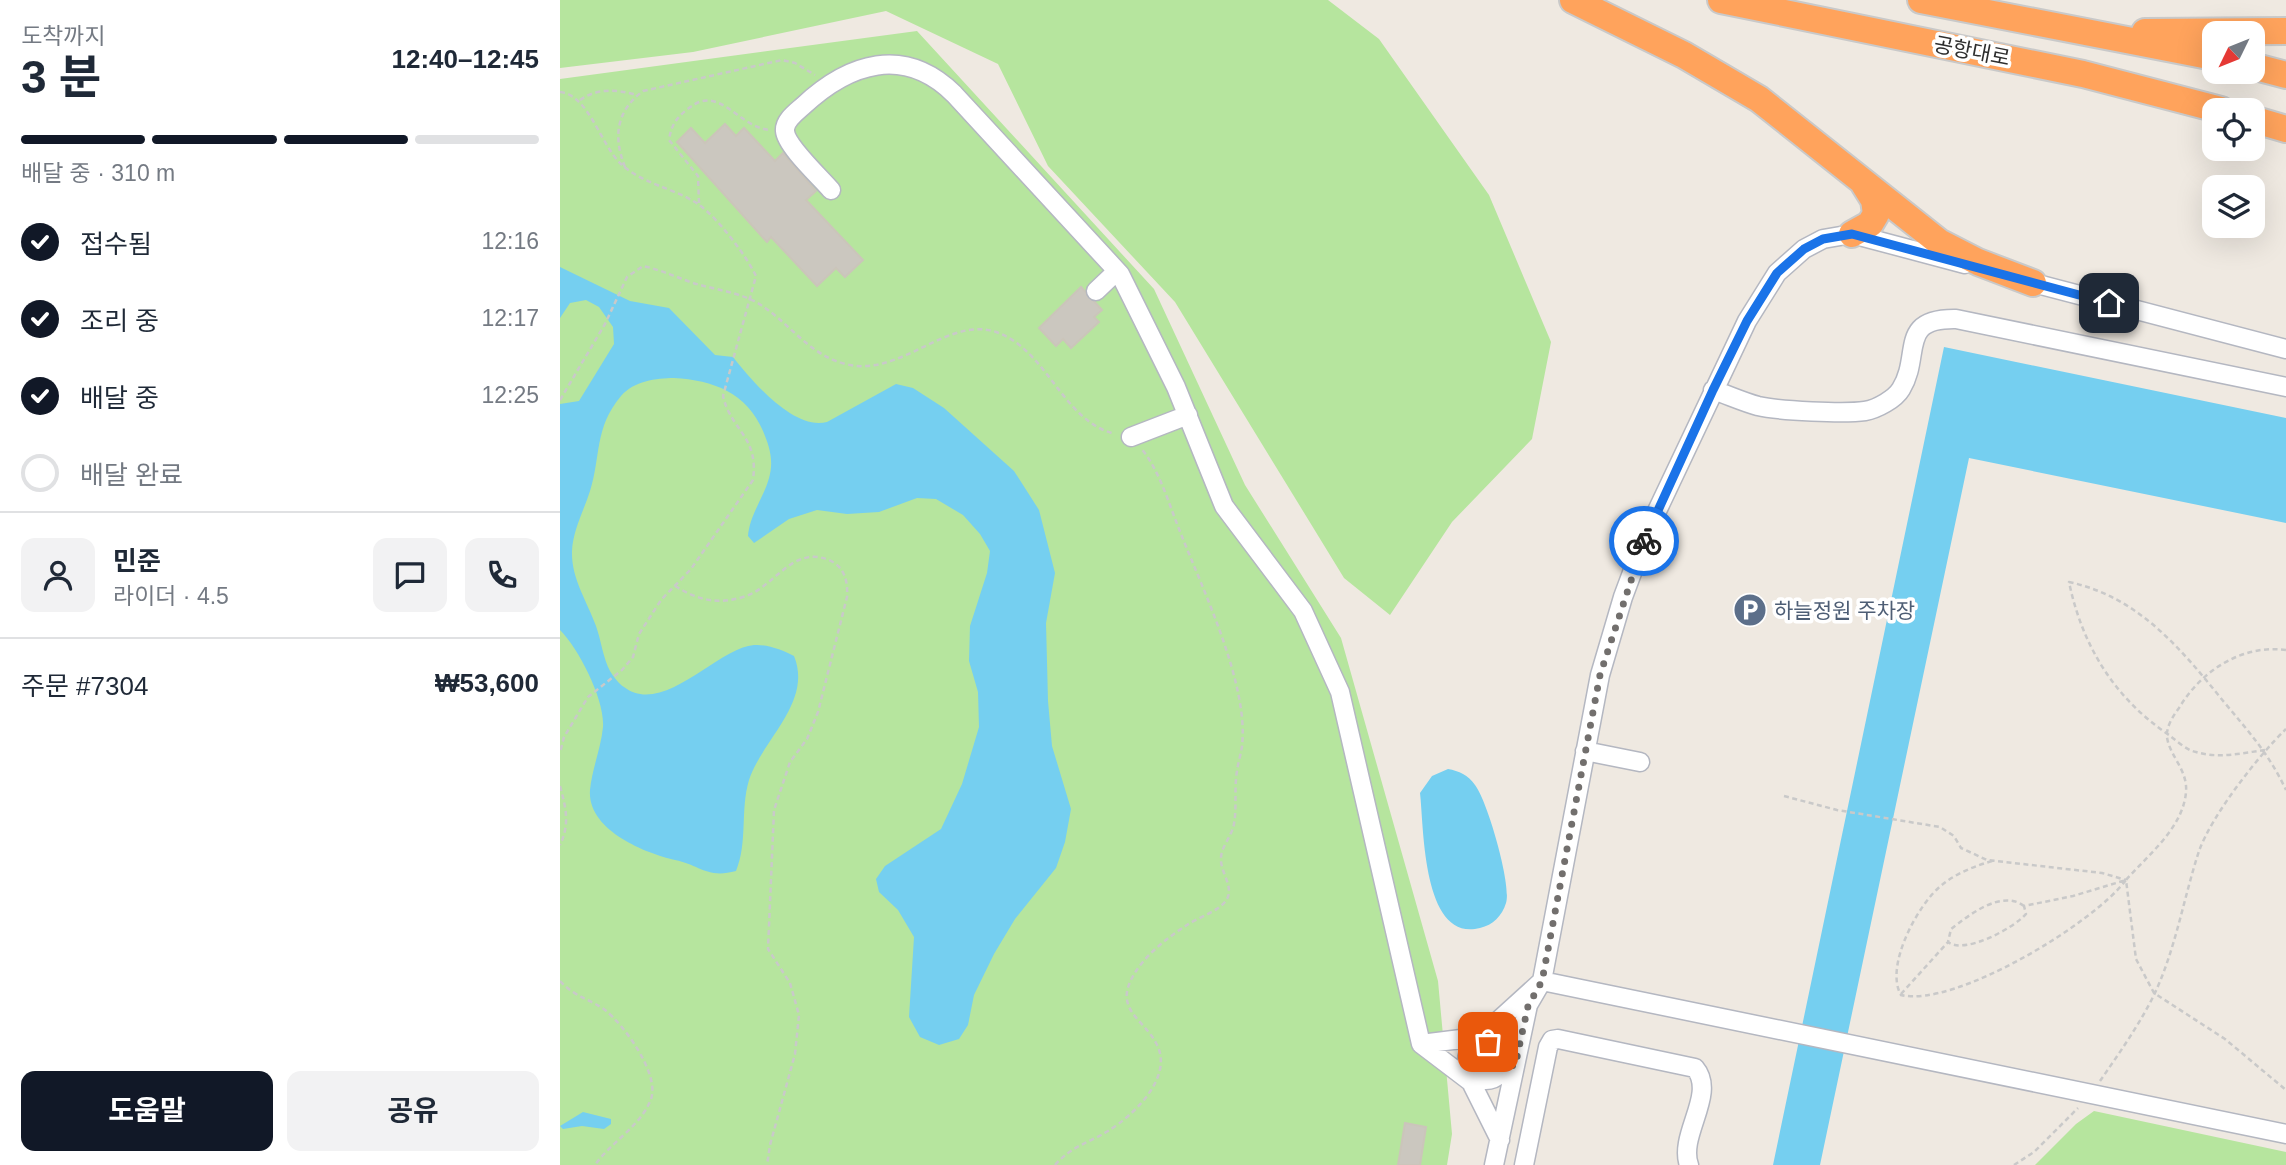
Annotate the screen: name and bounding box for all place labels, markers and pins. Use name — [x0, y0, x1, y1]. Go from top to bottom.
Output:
pin — [2079, 273, 2139, 333]
parking icon: 하늘정원 주차장 — [1731, 591, 1769, 629]
place label: 하늘정원 주차장 — [1774, 599, 1915, 622]
pin — [1458, 1012, 1518, 1072]

